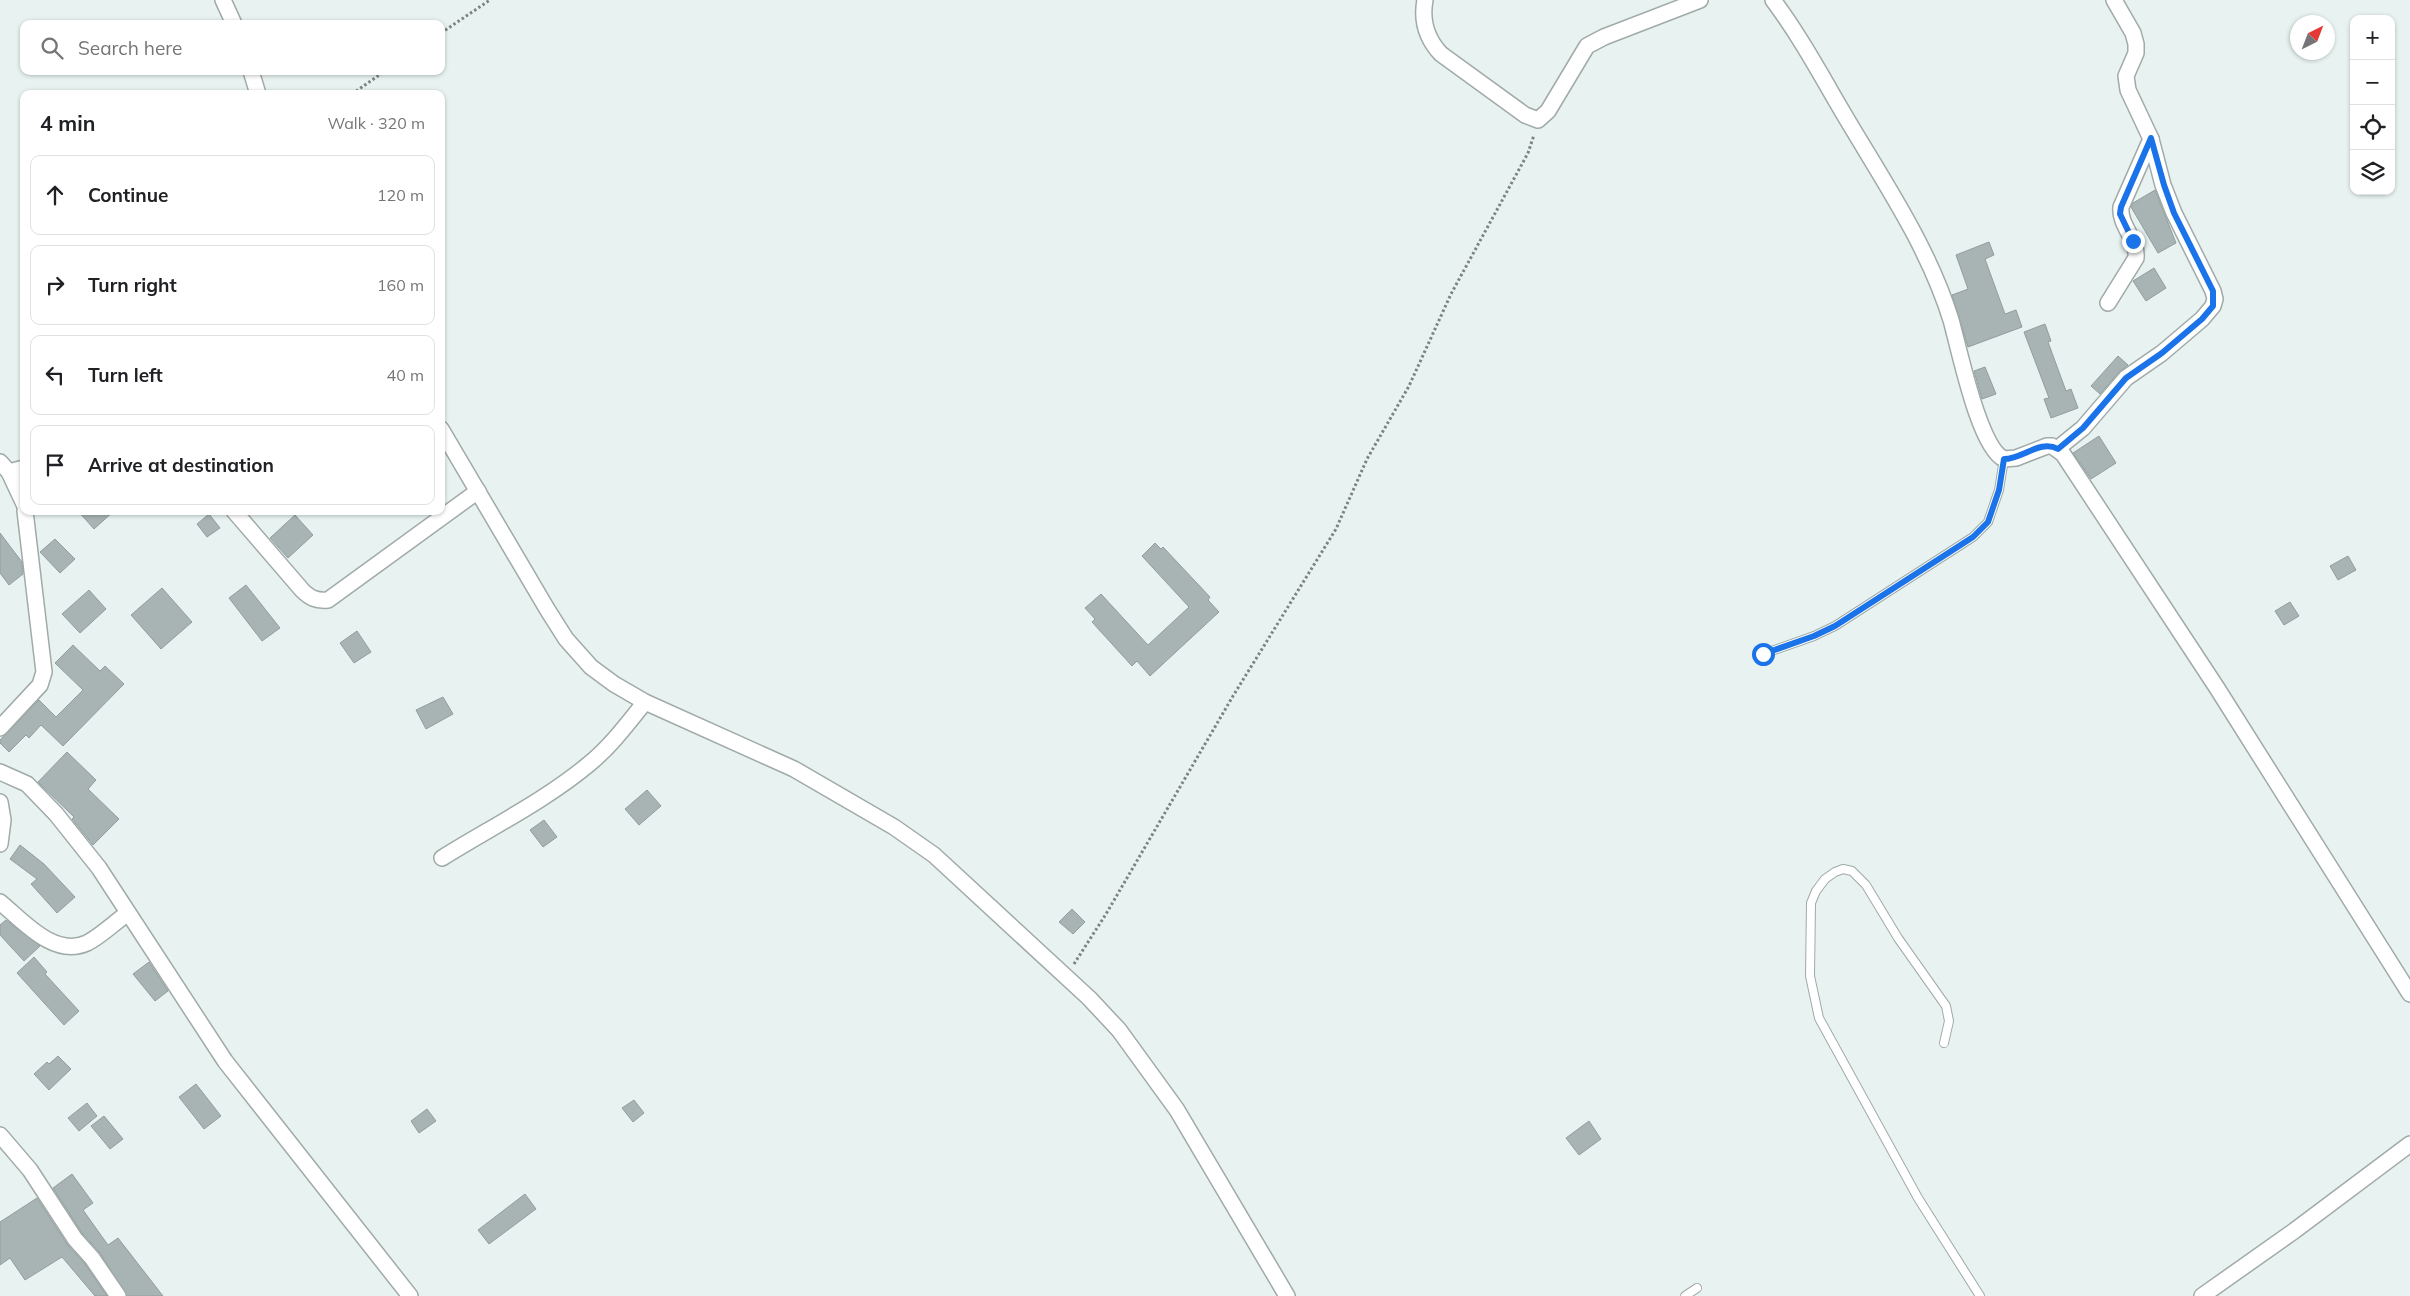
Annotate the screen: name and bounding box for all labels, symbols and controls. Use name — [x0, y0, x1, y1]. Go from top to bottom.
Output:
north arrow — [2290, 15, 2335, 60]
map controls — [2350, 15, 2395, 195]
button: + — [2350, 15, 2395, 60]
search box — [20, 20, 445, 75]
icon: search — [38, 34, 66, 62]
text: Search here — [78, 36, 182, 60]
button: − — [2350, 60, 2395, 105]
button: locate — [2350, 105, 2395, 150]
text: 4 min — [40, 110, 95, 136]
text: Walk · 320 m — [327, 113, 425, 133]
button: layers — [2350, 150, 2395, 195]
icon: ahead — [41, 181, 69, 209]
text: Continue — [88, 183, 168, 207]
text: 120 m — [377, 185, 424, 205]
route end — [2122, 230, 2145, 253]
icon: right — [41, 271, 69, 299]
text: Turn right — [88, 273, 177, 297]
text: 160 m — [377, 275, 424, 295]
icon: left — [41, 361, 69, 389]
text: Turn left — [88, 363, 163, 387]
text: 40 m — [387, 365, 424, 385]
icon: arrive — [41, 451, 69, 479]
text: Arrive at destination — [88, 453, 274, 477]
route start — [1752, 643, 1775, 666]

